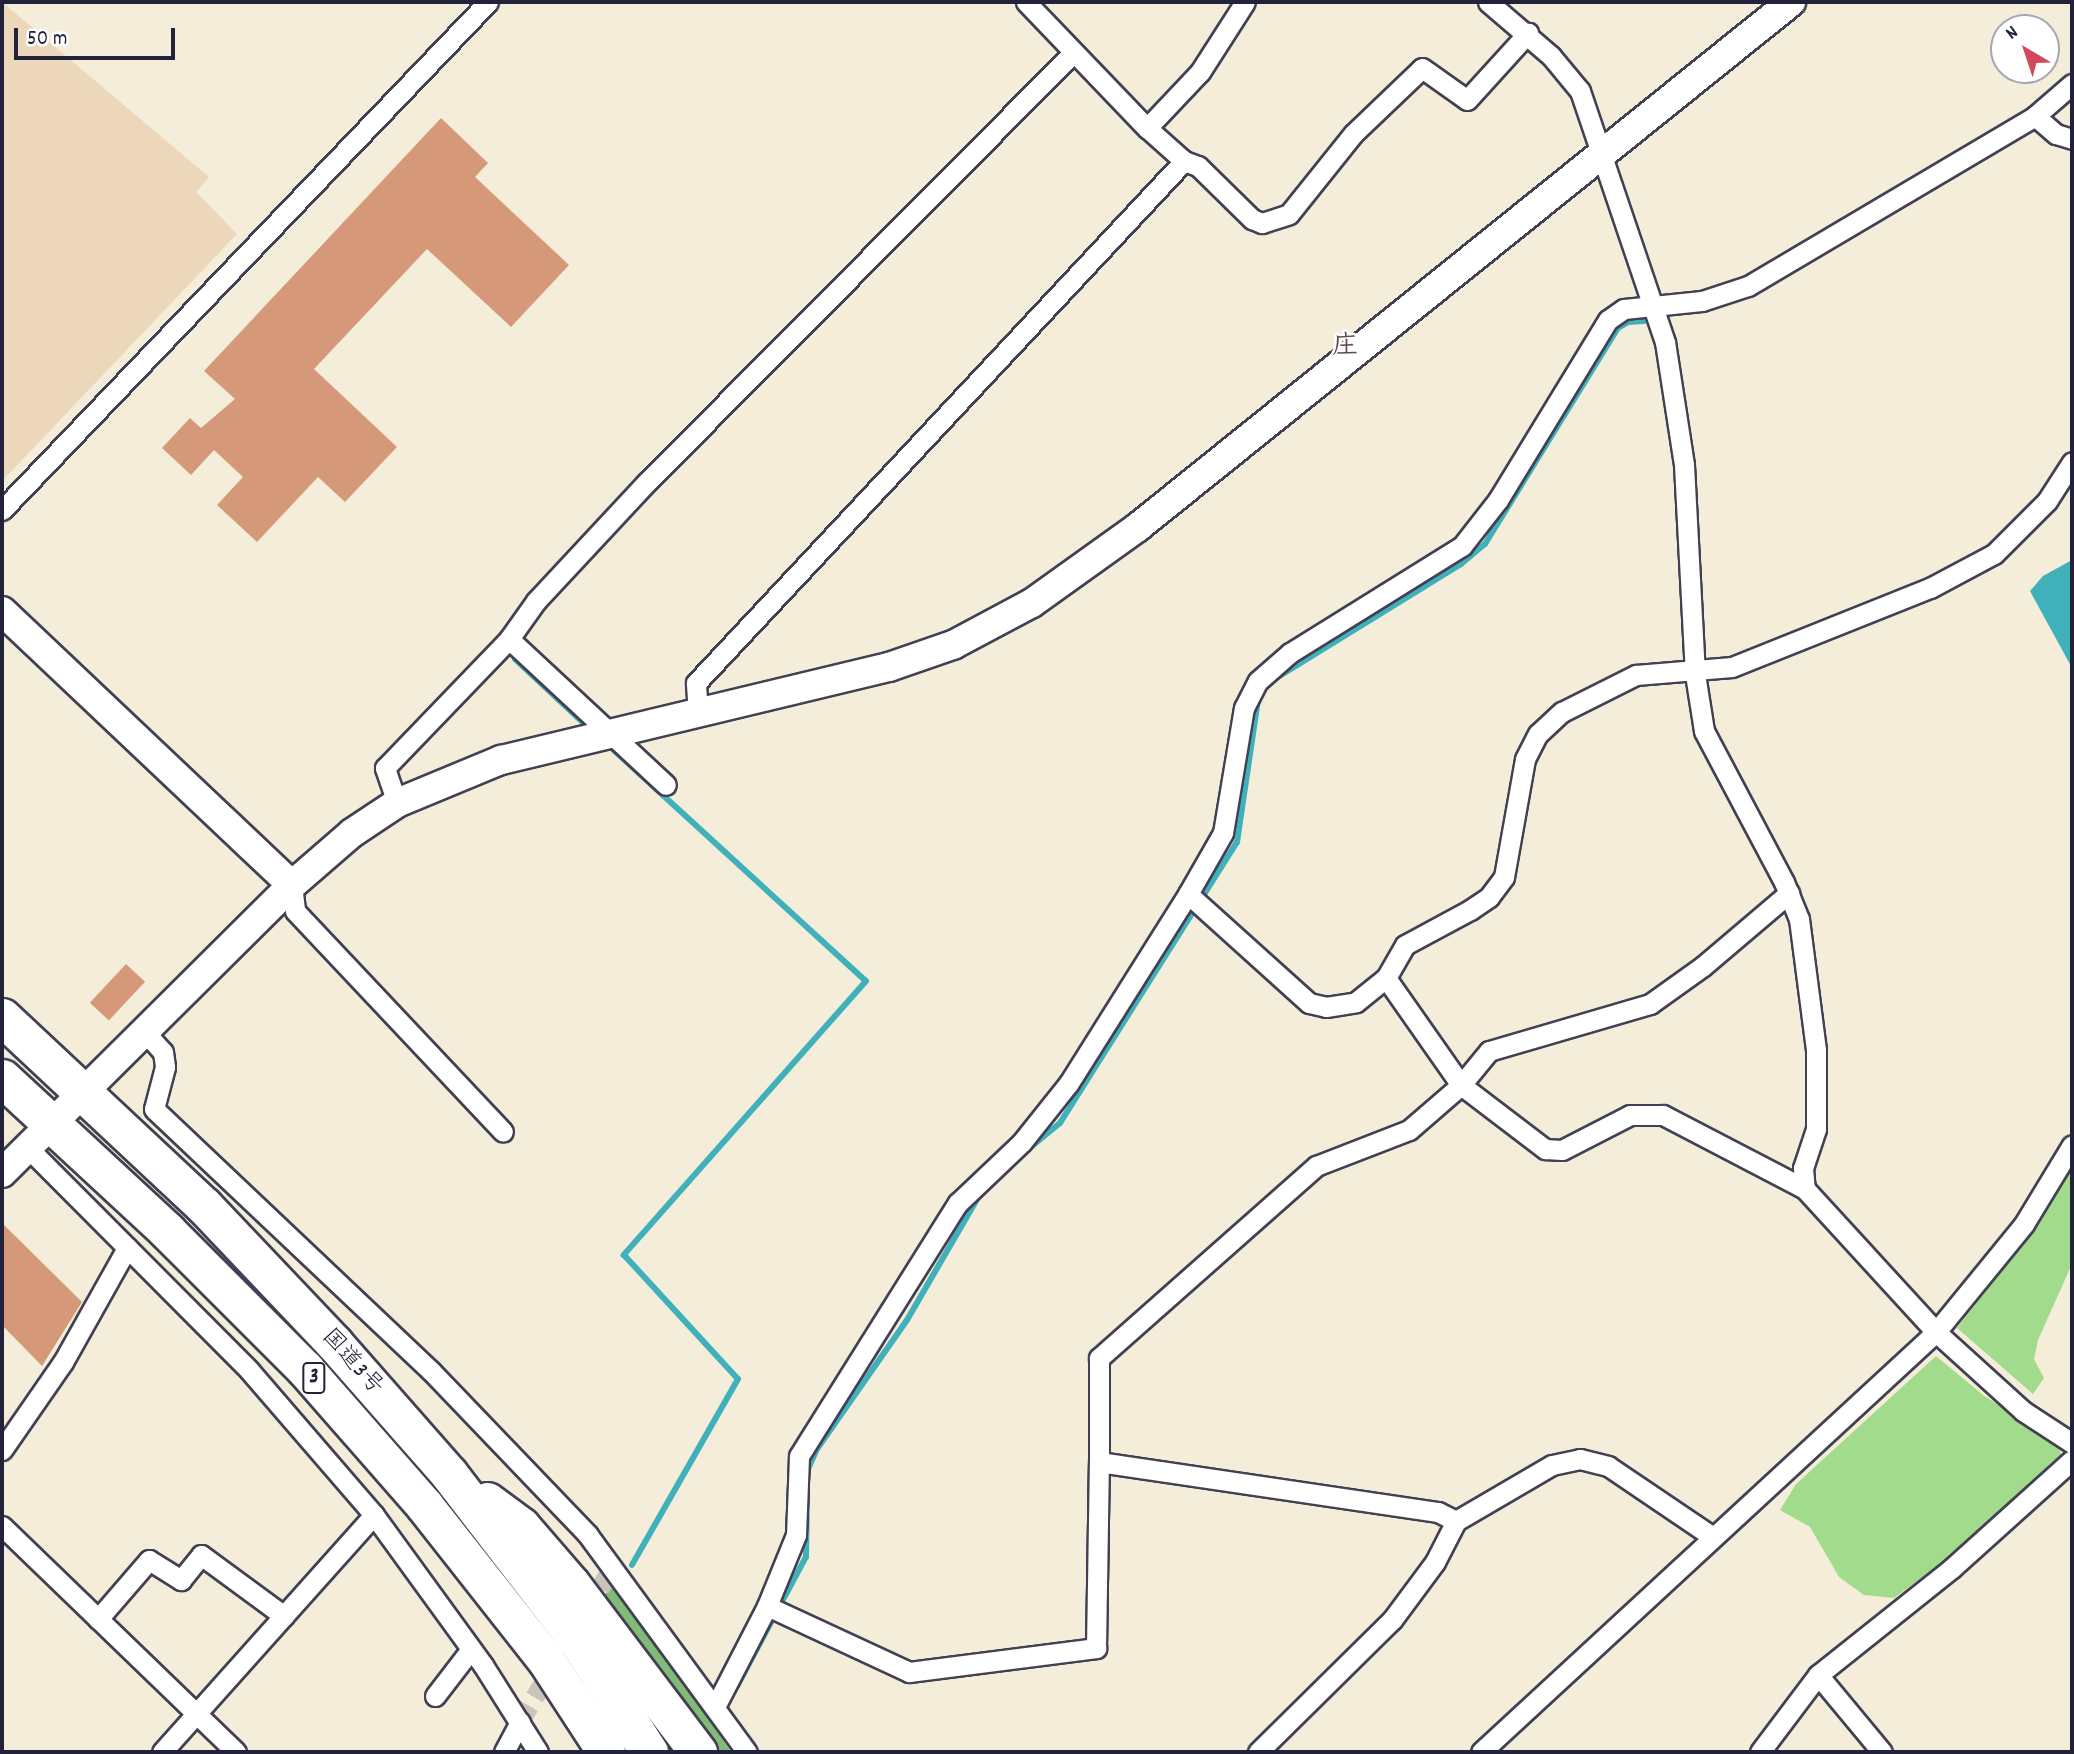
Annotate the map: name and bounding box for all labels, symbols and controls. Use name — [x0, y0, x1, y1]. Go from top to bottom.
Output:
scale bar — [18, 14, 178, 58]
north arrow — [1990, 14, 2060, 84]
text: N — [2001, 20, 2025, 47]
text: 50 m — [27, 25, 67, 55]
district label: 庄 — [1332, 332, 1358, 364]
street label: 国道3号 — [314, 1324, 388, 1402]
road number: 3 — [302, 1360, 326, 1396]

